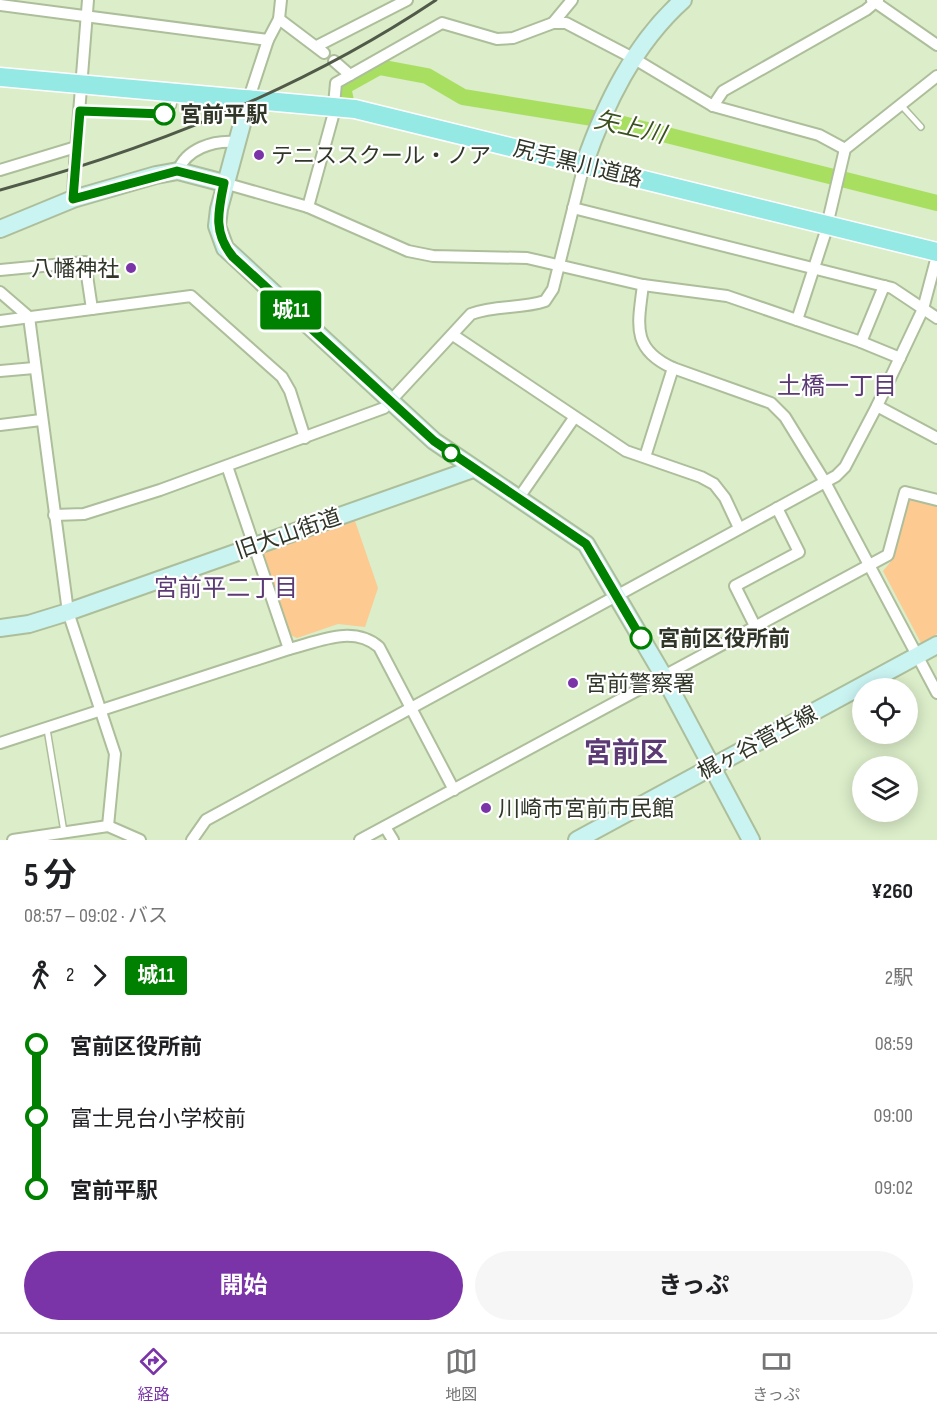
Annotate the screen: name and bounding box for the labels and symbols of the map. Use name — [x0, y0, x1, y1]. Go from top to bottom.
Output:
place label: 宮前平駅 — [180, 102, 268, 129]
marker: 宮前平駅 — [153, 103, 175, 125]
water label: 矢上川 — [592, 105, 671, 150]
street label: 尻手黒川道路 — [510, 135, 645, 194]
place label: テニススクール・ノア — [271, 143, 491, 170]
marker: テニススクール・ノア — [252, 148, 266, 162]
place label: 八幡神社 — [31, 256, 119, 283]
marker: 八幡神社 — [124, 261, 138, 275]
line badge: 城11 — [256, 290, 326, 330]
district label: 土橋一丁目 — [777, 372, 897, 401]
unlabelled marker — [442, 444, 460, 462]
street label: 旧大山街道 — [232, 504, 345, 565]
district label: 宮前平二丁目 — [154, 574, 298, 603]
place label: 宮前区役所前 — [658, 626, 790, 653]
marker: 宮前区役所前 — [630, 627, 652, 649]
place label: 宮前警察署 — [585, 671, 695, 698]
marker: 宮前警察署 — [566, 676, 580, 690]
street label: 梶ヶ谷菅生線 — [693, 700, 822, 786]
district label: 宮前区 — [584, 737, 668, 770]
place label: 川崎市宮前市民館 — [498, 796, 674, 823]
marker: 川崎市宮前市民館 — [479, 801, 493, 815]

